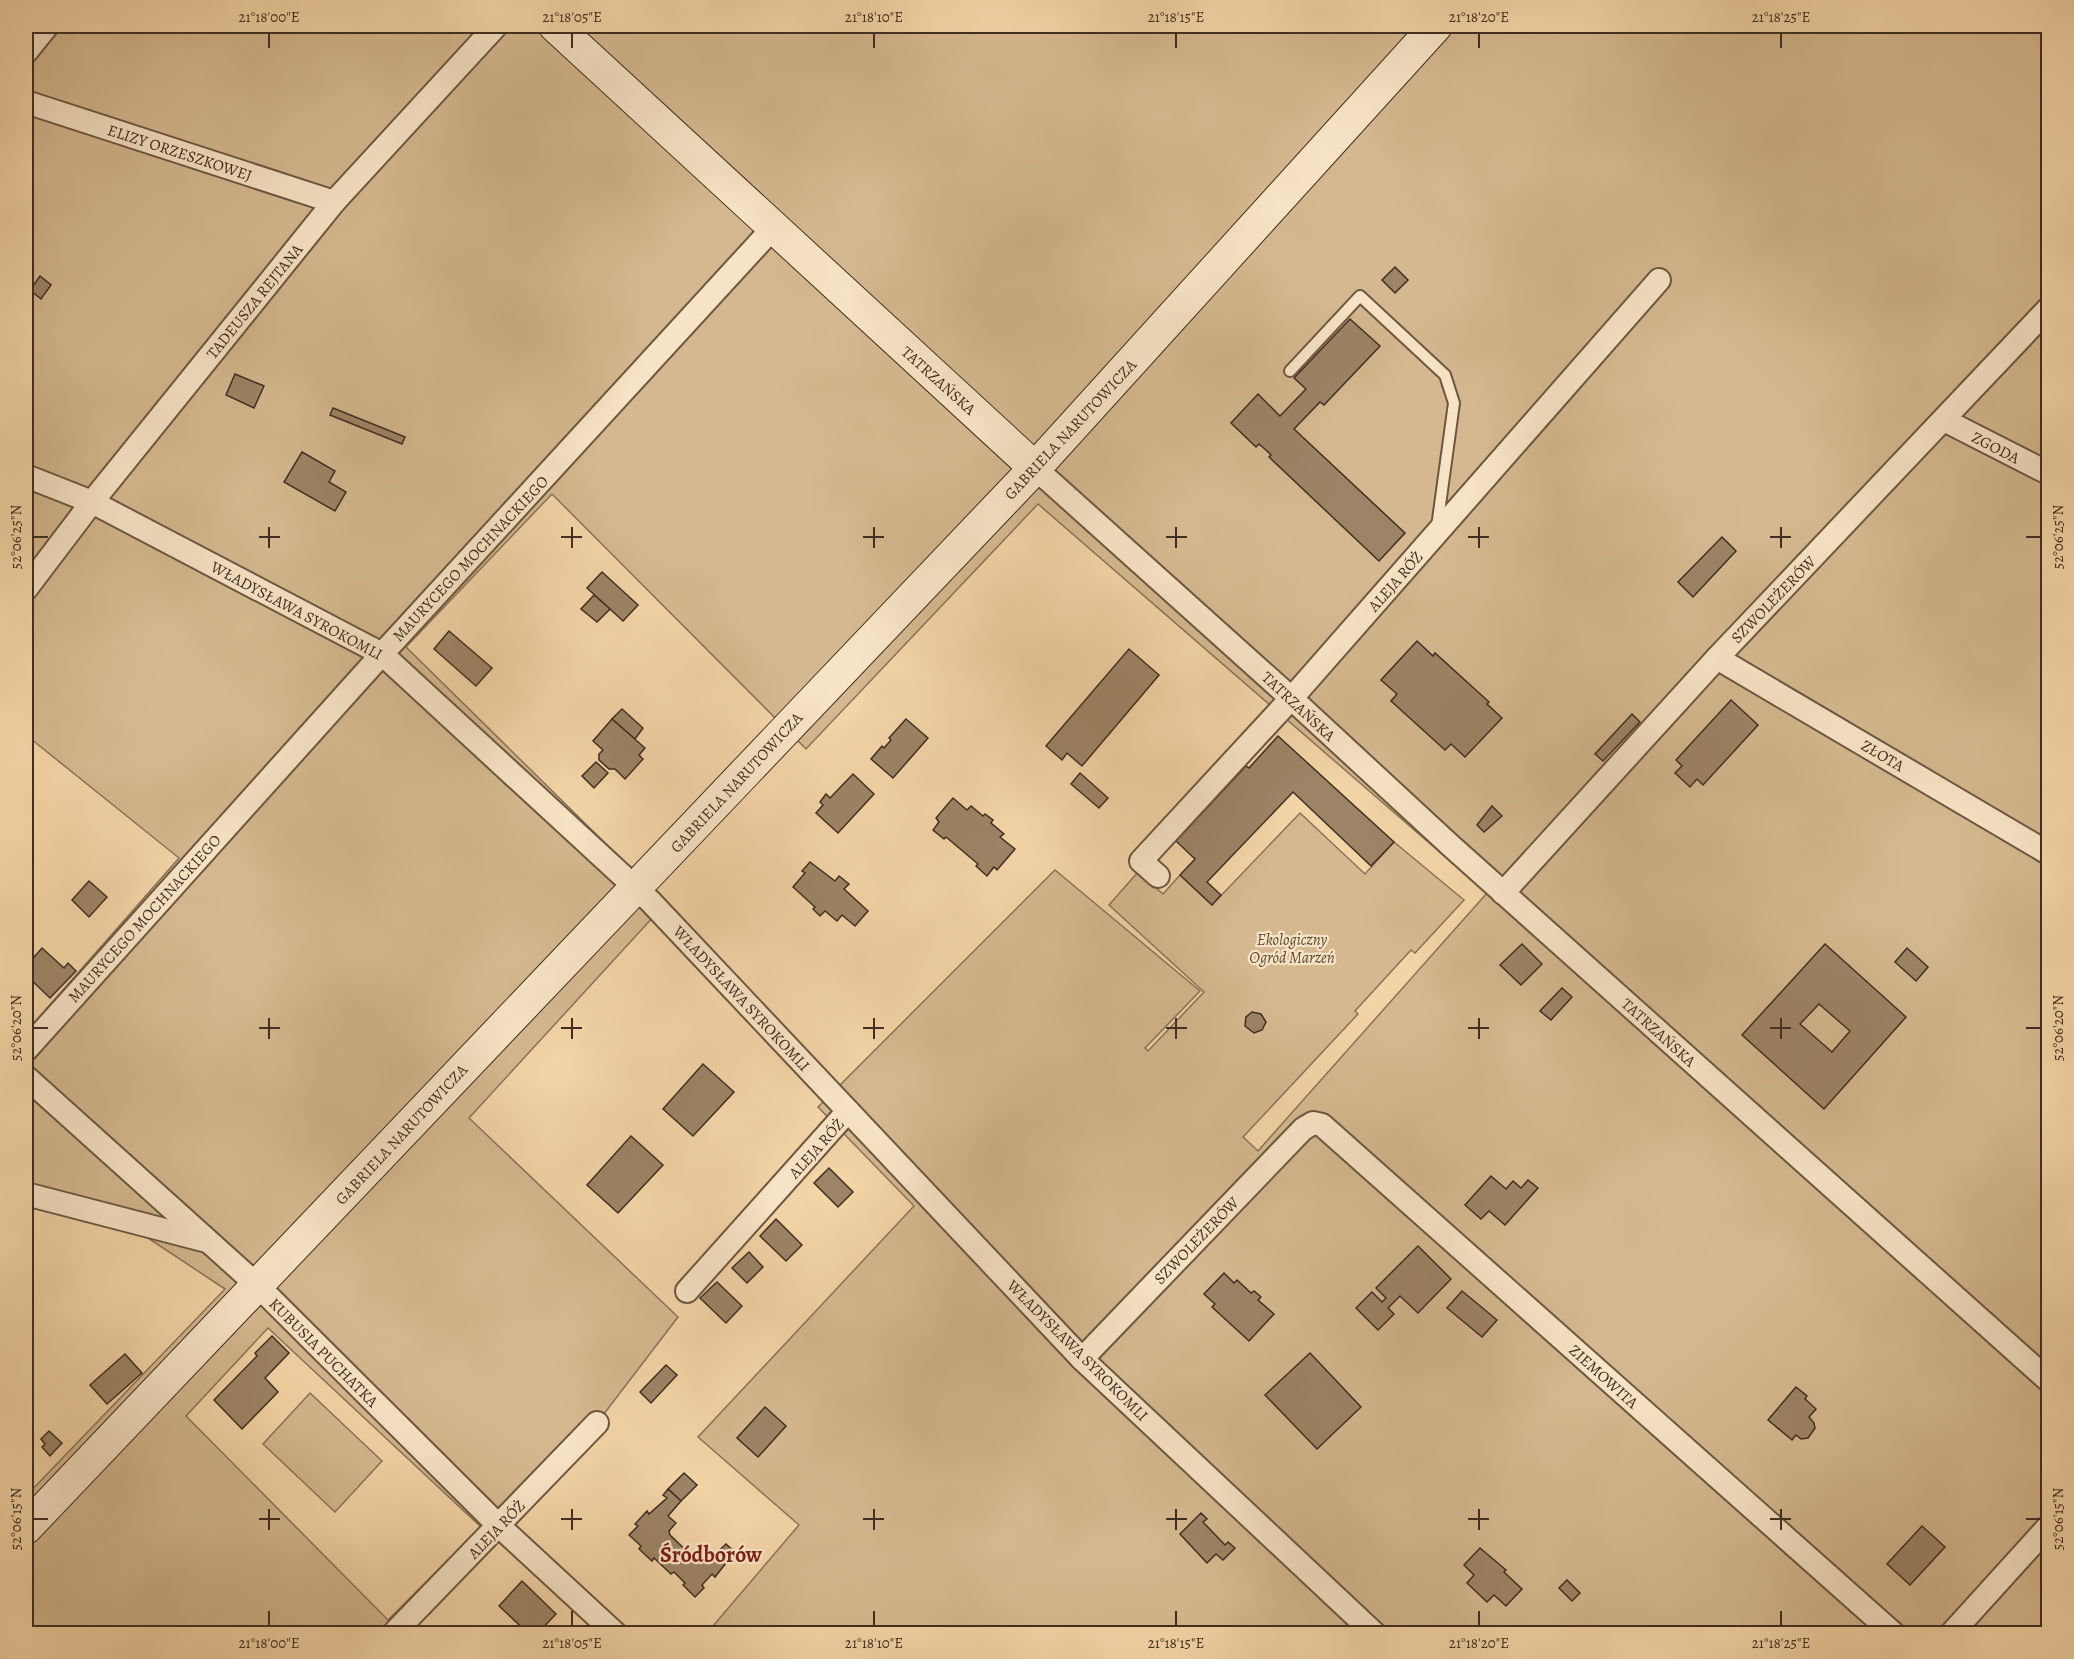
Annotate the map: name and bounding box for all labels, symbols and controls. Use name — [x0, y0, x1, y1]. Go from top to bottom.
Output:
text: 21°18'00"E — [238, 7, 300, 27]
text: 21°18'05"E — [542, 7, 602, 27]
text: 21°18'10"E — [845, 7, 903, 27]
text: 21°18'15"E — [1148, 7, 1204, 27]
text: 21°18'20"E — [1449, 7, 1509, 27]
text: 21°18'25"E — [1752, 7, 1810, 27]
street label: ELIZY ORZESZKOWEJ — [105, 119, 255, 187]
street label: TADEUSZA REJTANA — [201, 239, 308, 364]
street label: TATRZAŃSKA — [896, 341, 981, 421]
street label: GABRIELA NARUTOWICZA — [1000, 354, 1142, 505]
street label: ZGODA — [1968, 426, 2024, 470]
street label: MAURYCEGO MOCHNACKIEGO — [388, 471, 554, 646]
text: 52°06'25"N — [6, 505, 26, 569]
text: 52°06'25"N — [2048, 505, 2068, 569]
street label: ALEJA RÓŻ — [1363, 547, 1428, 618]
street label: SZWOLEŻERÓW — [1726, 551, 1821, 648]
street label: WŁADYSŁAWA SYROKOMLI — [206, 556, 386, 666]
street label: TATRZAŃSKA — [1257, 667, 1340, 747]
street label: GABRIELA NARUTOWICZA — [666, 707, 808, 858]
street label: ZŁOTA — [1857, 735, 1909, 777]
street label: MAURYCEGO MOCHNACKIEGO — [63, 830, 226, 1008]
street label: WŁADYSŁAWA SYROKOMLI — [667, 920, 815, 1076]
park label: Ekologiczny Ogród Marzeń — [1249, 929, 1335, 969]
street label: TATRZAŃSKA — [1616, 993, 1701, 1073]
text: 52°06'20"N — [6, 995, 26, 1061]
text: 52°06'20"N — [2048, 995, 2068, 1061]
street label: GABRIELA NARUTOWICZA — [331, 1059, 473, 1210]
street label: ALEJA RÓŻ — [783, 1114, 850, 1184]
street label: SZWOLEŻERÓW — [1149, 1192, 1244, 1289]
street label: WŁADYSŁAWA SYROKOMLI — [1001, 1274, 1153, 1426]
street label: KUBUSIA PUCHATKA — [264, 1293, 383, 1413]
street label: ZIEMOWITA — [1564, 1340, 1643, 1414]
text: 52°06'15"N — [6, 1488, 26, 1550]
text: 52°06'15"N — [2048, 1488, 2068, 1550]
street label: ALEJA RÓŻ — [462, 1495, 530, 1565]
district label: Śródborów — [660, 1540, 763, 1570]
text: 21°18'00"E — [238, 1633, 300, 1653]
text: 21°18'05"E — [542, 1633, 602, 1653]
text: 21°18'10"E — [845, 1633, 903, 1653]
text: 21°18'15"E — [1148, 1633, 1204, 1653]
text: 21°18'20"E — [1449, 1633, 1509, 1653]
text: 21°18'25"E — [1752, 1633, 1810, 1653]

